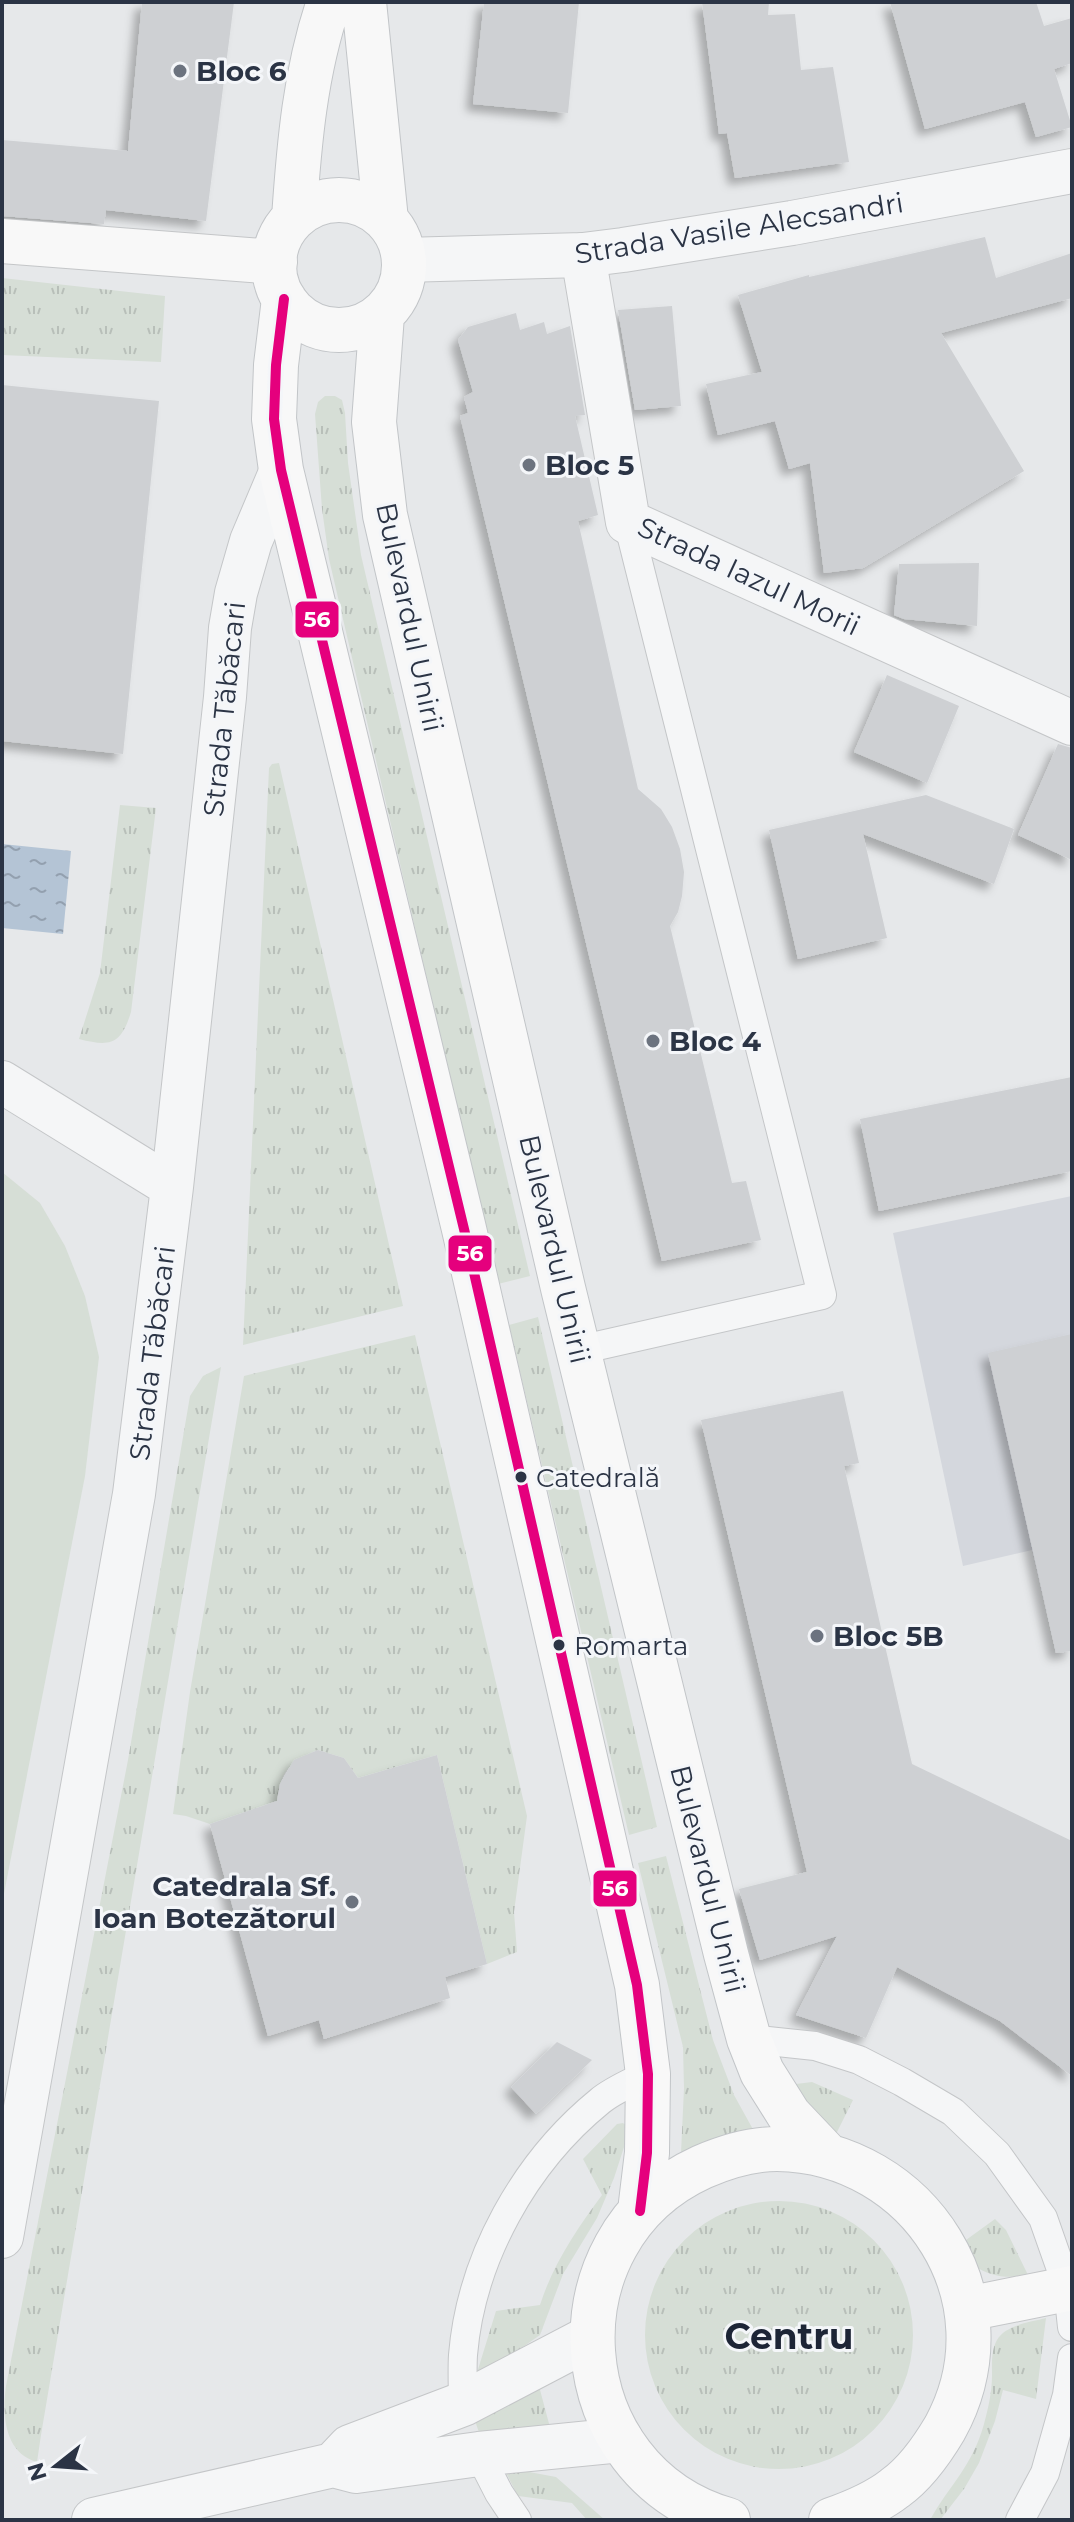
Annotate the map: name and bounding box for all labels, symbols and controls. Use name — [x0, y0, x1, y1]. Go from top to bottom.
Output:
place label: Bloc 6 — [196, 54, 287, 88]
marker: Bloc 6 — [171, 62, 189, 80]
street label: Strada Vasile Alecsandri — [572, 185, 906, 271]
place label: Bloc 5 — [545, 448, 634, 482]
marker: Bloc 5 — [520, 456, 538, 474]
street label: Bulevardul Unirii — [369, 499, 451, 735]
street label: Strada Iazul Morii — [632, 510, 866, 642]
street label: Strada Tăbăcari — [196, 600, 252, 818]
line badge: 56 — [294, 600, 340, 639]
text: 56 — [303, 606, 331, 633]
place label: Bloc 4 — [669, 1024, 762, 1058]
marker: Bloc 4 — [644, 1032, 662, 1050]
street label: Bulevardul Unirii — [512, 1131, 598, 1367]
line badge: 56 — [447, 1234, 493, 1273]
text: 56 — [456, 1240, 484, 1267]
street label: Strada Tăbăcari — [122, 1244, 182, 1462]
place label: Catedrală — [536, 1462, 660, 1494]
marker: Catedrală — [513, 1469, 529, 1485]
place label: Bloc 5B — [833, 1619, 944, 1653]
marker: Bloc 5B — [808, 1627, 826, 1645]
place label: Romarta — [574, 1630, 688, 1662]
marker: Romarta — [551, 1637, 567, 1653]
street label: Bulevardul Unirii — [663, 1762, 753, 1996]
place label: Catedrala Sf. Ioan Botezătorul — [93, 1869, 336, 1935]
line badge: 56 — [592, 1869, 638, 1908]
text: 56 — [601, 1875, 629, 1902]
marker: Catedrala Sf. Ioan Botezătorul — [343, 1893, 361, 1911]
district label: Centru — [725, 2314, 853, 2358]
north arrow — [16, 2426, 96, 2506]
text: N — [22, 2459, 53, 2484]

